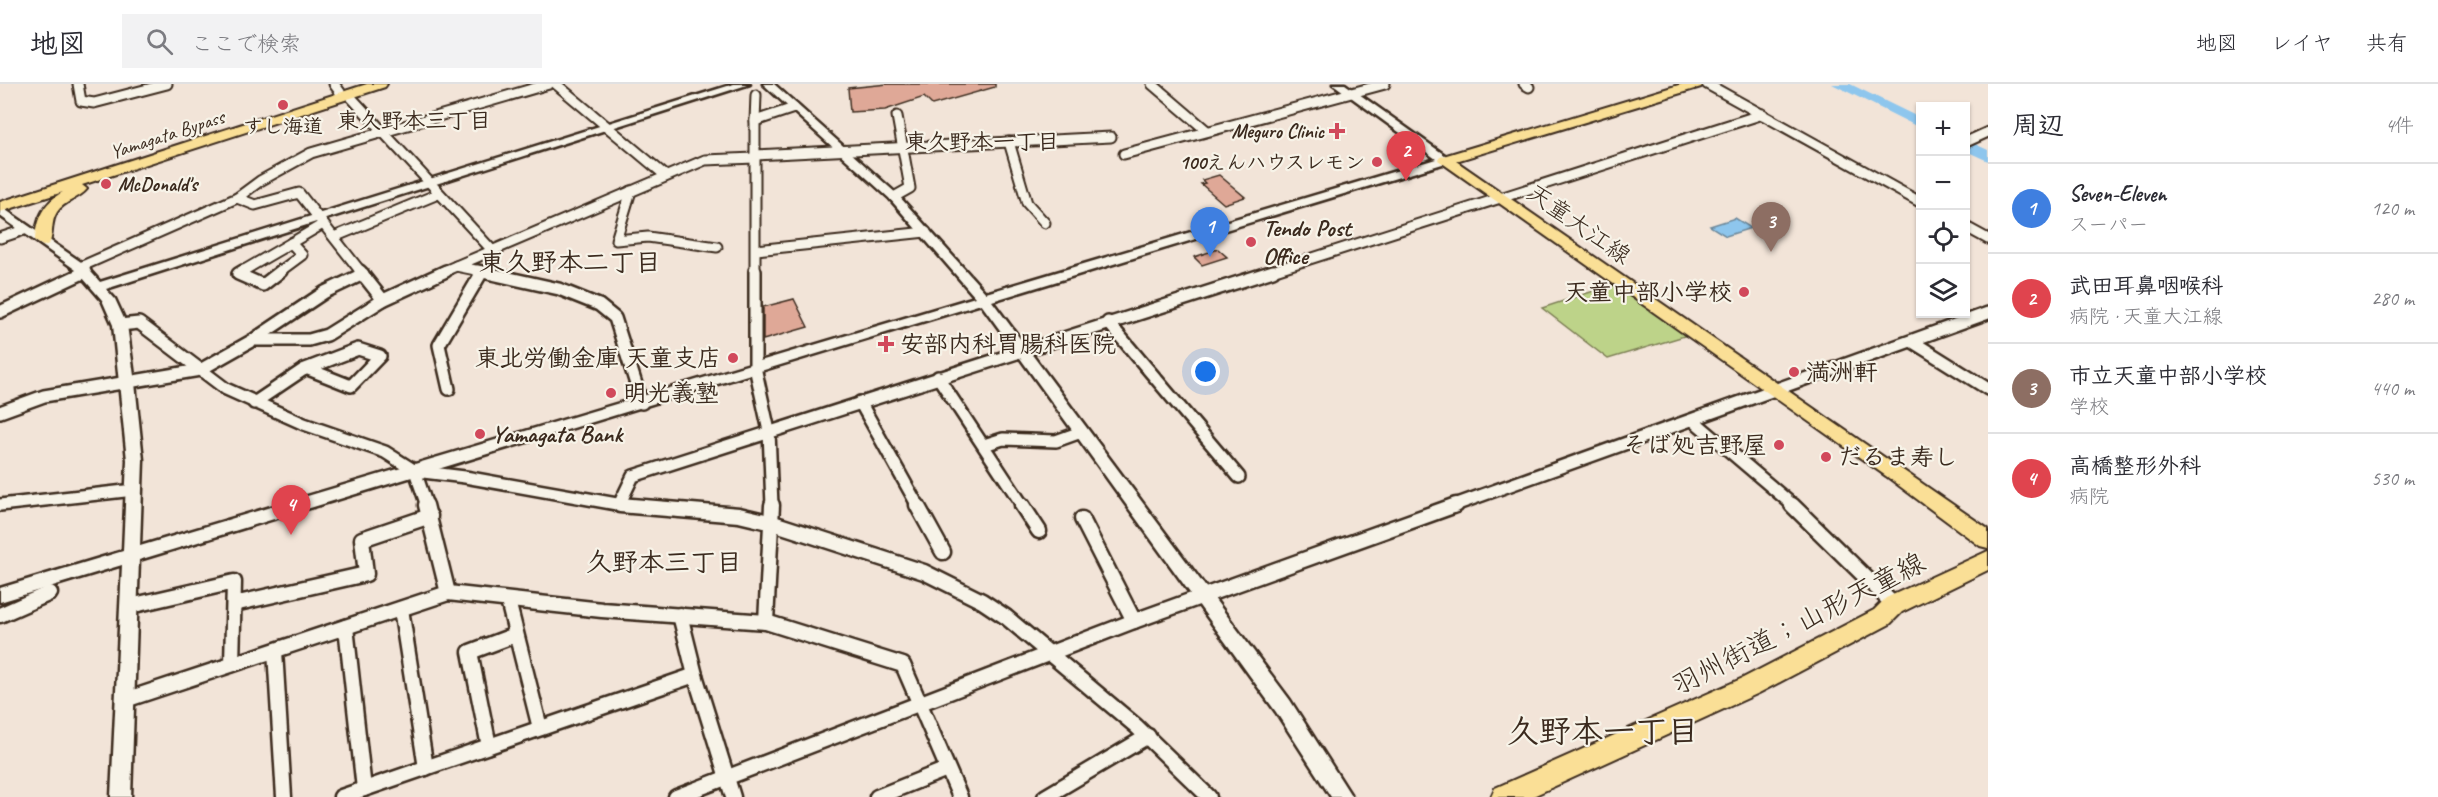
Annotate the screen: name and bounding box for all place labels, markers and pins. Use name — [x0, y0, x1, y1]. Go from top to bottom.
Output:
marker: すし海道 — [276, 98, 290, 112]
place label: すし海道 — [243, 114, 323, 139]
place label: Meguro Clinic — [1231, 119, 1325, 144]
marker: Meguro Clinic — [1328, 122, 1346, 140]
pin: 2 — [1386, 132, 1426, 181]
place label: 100えんハウスレモン — [1179, 150, 1365, 175]
marker: 100えんハウスレモン — [1370, 155, 1384, 169]
place label: McDonald's — [118, 172, 199, 197]
marker: McDonald's — [99, 177, 113, 191]
pin: 3 — [1752, 202, 1790, 252]
pin: 1 — [1190, 208, 1230, 257]
place label: Tendo Post Office — [1263, 213, 1354, 271]
marker: Tendo Post Office — [1244, 235, 1258, 249]
place label: 天童中部小学校 — [1564, 277, 1732, 307]
marker: 天童中部小学校 — [1737, 285, 1751, 299]
place label: 安部内科胃腸科医院 — [900, 329, 1116, 359]
marker: 安部内科胃腸科医院 — [877, 335, 895, 353]
place label: 東北労働金庫 天童支店 — [475, 343, 721, 373]
marker: 東北労働金庫 天童支店 — [726, 351, 740, 365]
place label: 満洲軒 — [1806, 357, 1878, 387]
marker: 満洲軒 — [1787, 365, 1801, 379]
place label: 明光義塾 — [623, 378, 719, 408]
marker: 明光義塾 — [604, 386, 618, 400]
place label: Yamagata Bank — [492, 419, 624, 449]
marker: Yamagata Bank — [473, 427, 487, 441]
place label: そば処吉野屋 — [1623, 430, 1767, 460]
marker: そば処吉野屋 — [1772, 438, 1786, 452]
place label: だるま寿し — [1838, 442, 1958, 472]
marker: だるま寿し — [1819, 450, 1833, 464]
pin: 4 — [272, 486, 310, 535]

